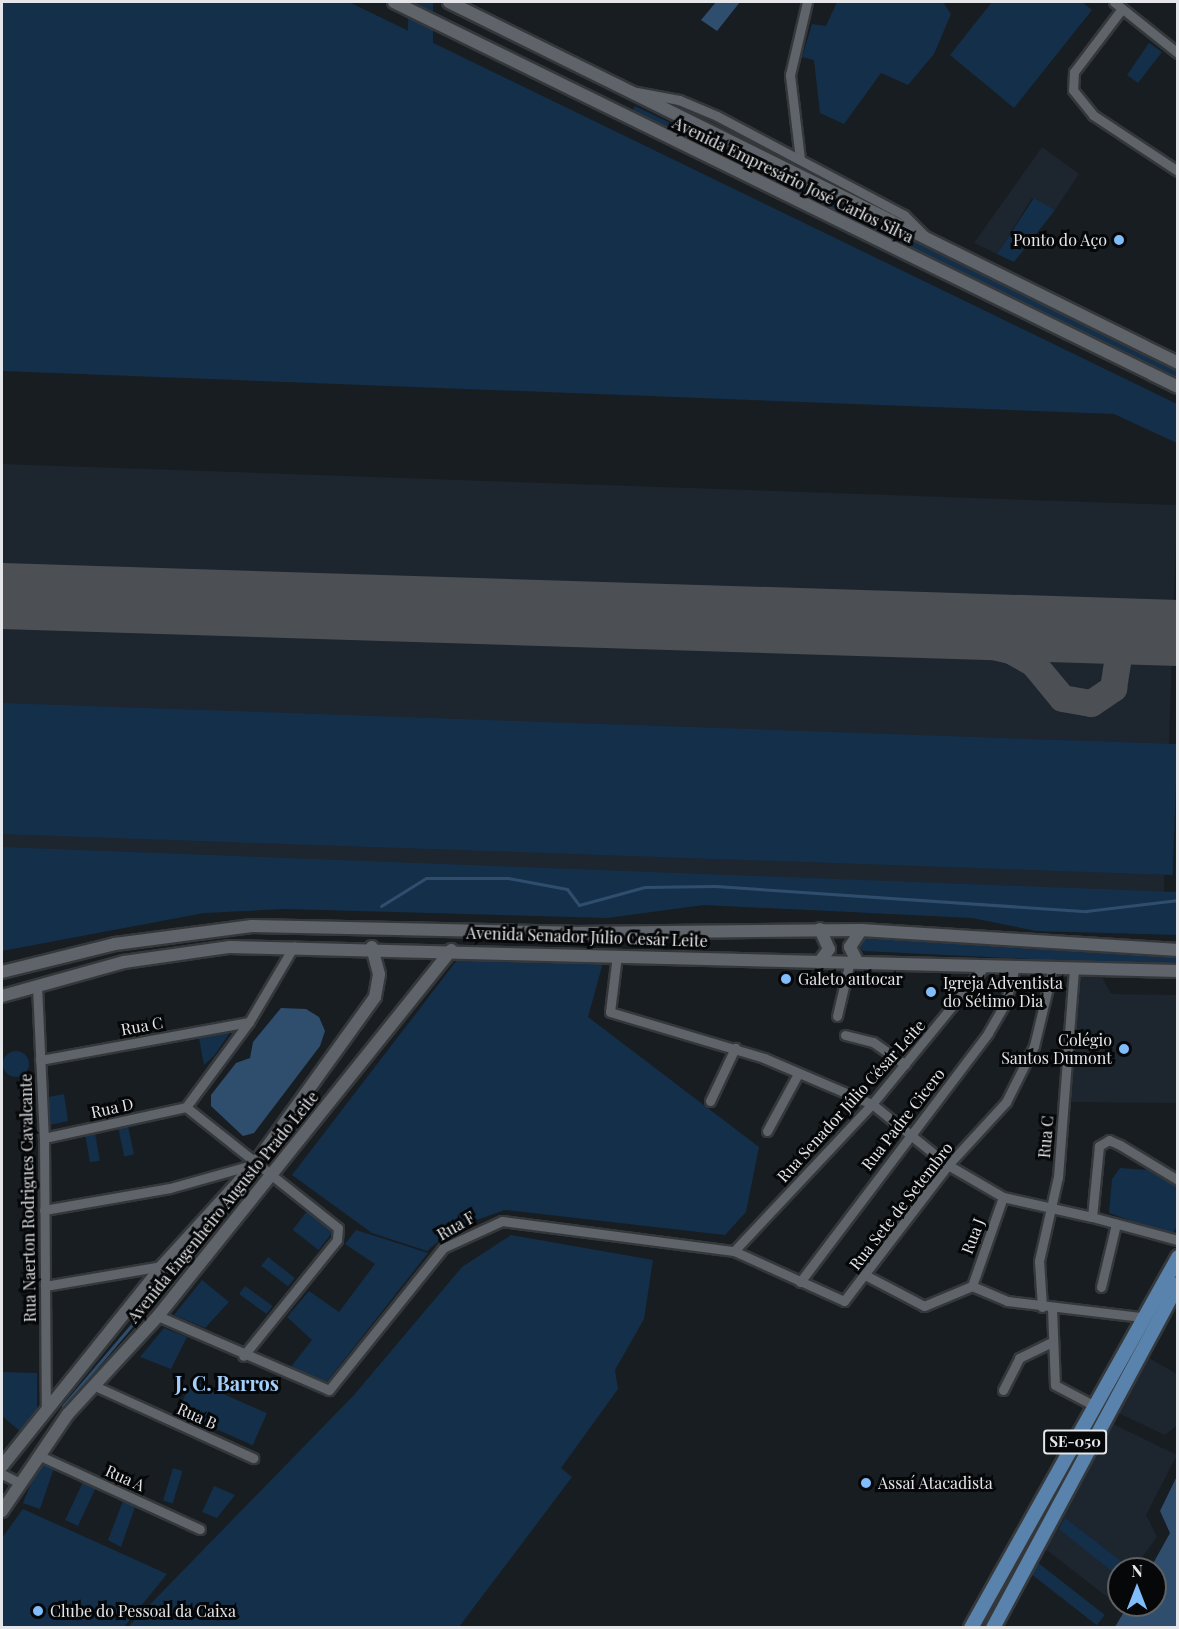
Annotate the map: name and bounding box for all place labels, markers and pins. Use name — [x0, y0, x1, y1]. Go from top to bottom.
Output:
place label: Ponto do Aço — [1012, 230, 1107, 250]
marker: Ponto do Aço — [1112, 233, 1126, 247]
place label: Galeto autocar — [798, 969, 903, 989]
marker: Galeto autocar — [779, 972, 793, 986]
place label: Igreja Adventista do Sétimo Dia — [943, 973, 1064, 1011]
marker: Igreja Adventista do Sétimo Dia — [924, 985, 938, 999]
place label: Colégio Santos Dumont — [1001, 1030, 1112, 1068]
marker: Colégio Santos Dumont — [1117, 1042, 1131, 1056]
place label: Assaí Atacadista — [878, 1473, 993, 1493]
marker: Assaí Atacadista — [859, 1476, 873, 1490]
place label: Clube do Pessoal da Caixa — [50, 1601, 236, 1621]
marker: Clube do Pessoal da Caixa — [31, 1604, 45, 1618]

